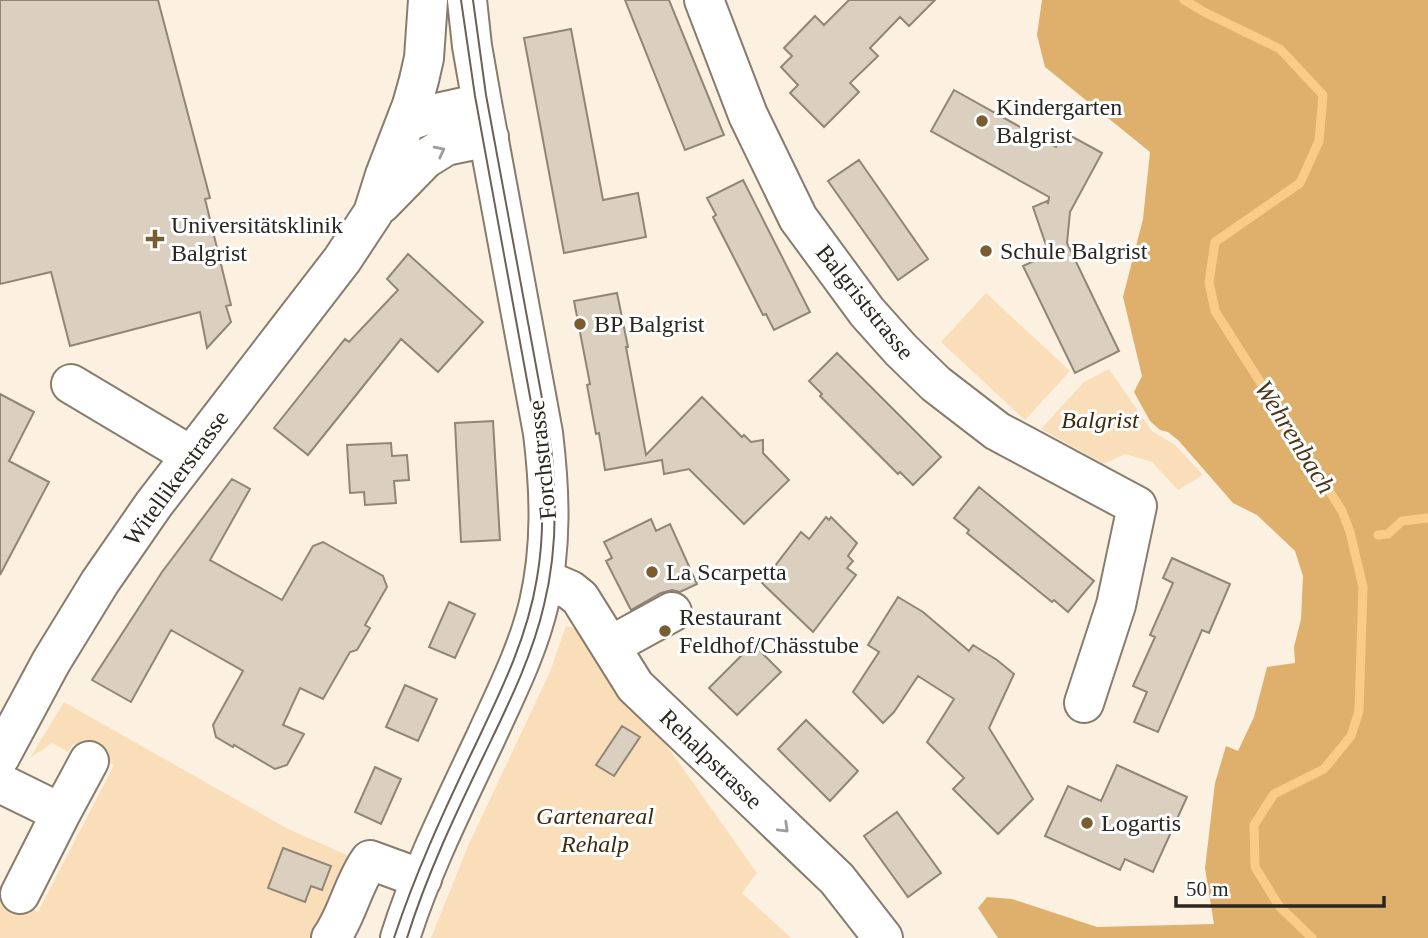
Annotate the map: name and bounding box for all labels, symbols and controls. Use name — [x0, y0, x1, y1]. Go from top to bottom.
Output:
place label: Kindergarten Balgrist — [996, 94, 1122, 148]
marker: Kindergarten Balgrist — [974, 113, 990, 129]
one-way arrow — [433, 145, 445, 159]
place label: Universitätsklinik Balgrist — [171, 212, 343, 266]
marker: Universitätsklinik Balgrist — [145, 229, 165, 249]
place label: Schule Balgrist — [1000, 238, 1148, 264]
street label: Balgriststrasse — [811, 239, 919, 365]
marker: Schule Balgrist — [978, 243, 994, 259]
place label: BP Balgrist — [594, 311, 705, 337]
marker: BP Balgrist — [572, 316, 588, 332]
water label: Wehrenbach — [1249, 375, 1341, 499]
street label: Forchstrasse — [523, 399, 561, 521]
street label: Witellikerstrasse — [118, 406, 234, 550]
park label: Balgrist — [1061, 407, 1140, 433]
place label: La Scarpetta — [666, 559, 787, 585]
marker: La Scarpetta — [644, 564, 660, 580]
place label: Restaurant Feldhof/Chässtube — [679, 604, 859, 658]
marker: Restaurant Feldhof/Chässtube — [657, 623, 673, 639]
street label: Rehalpstrasse — [655, 704, 767, 814]
park label: Gartenareal Rehalp — [536, 803, 654, 857]
place label: Logartis — [1101, 810, 1181, 836]
marker: Logartis — [1079, 815, 1095, 831]
one-way arrow — [776, 820, 789, 833]
scale bar — [1176, 864, 1384, 908]
text: 50 m — [1186, 877, 1229, 901]

